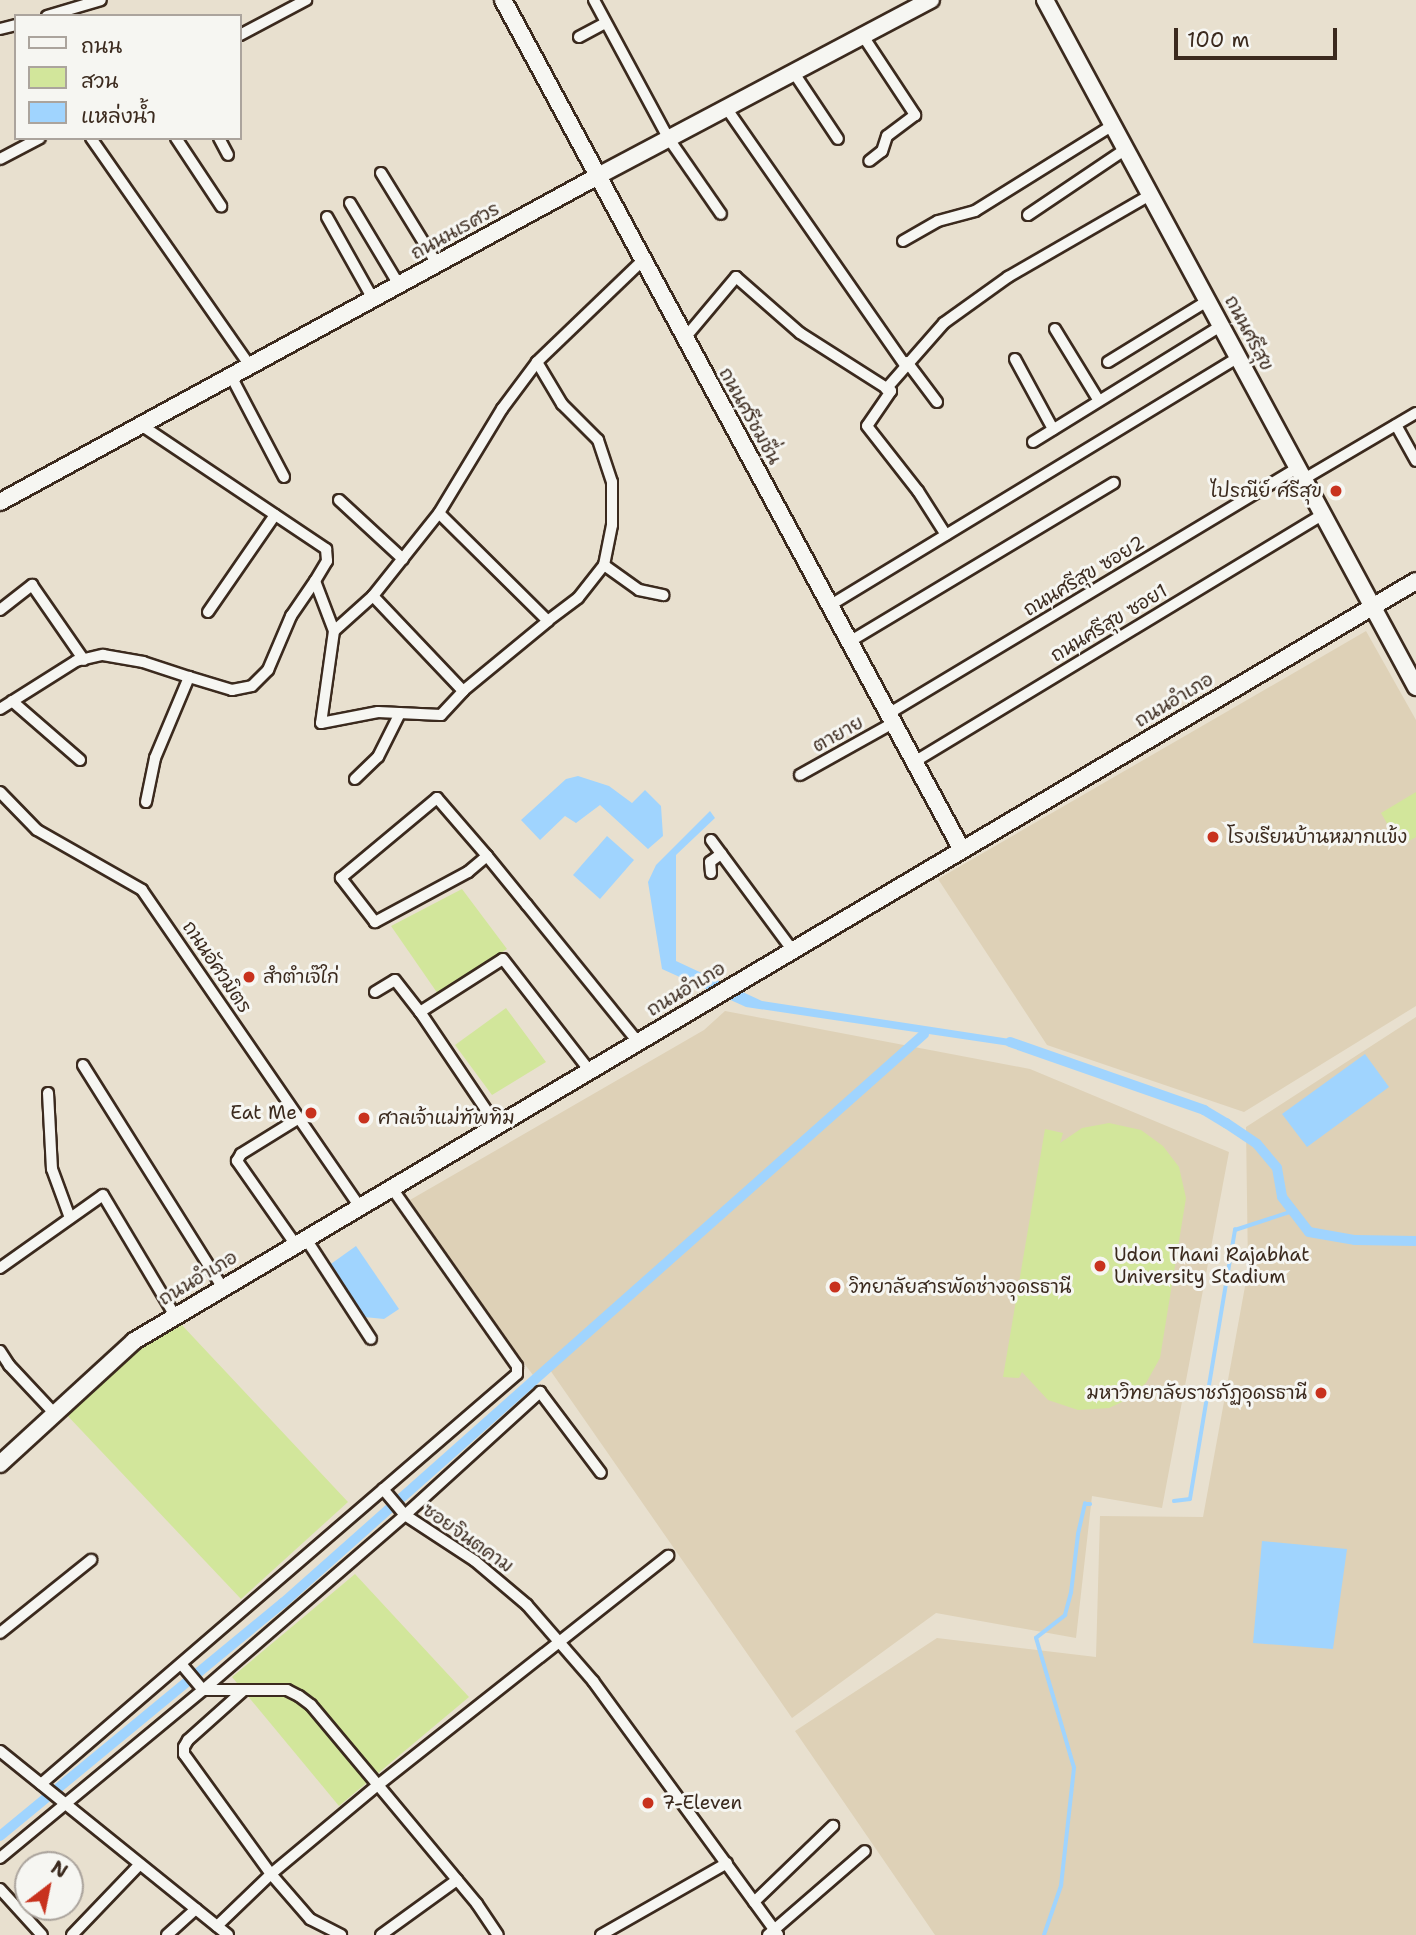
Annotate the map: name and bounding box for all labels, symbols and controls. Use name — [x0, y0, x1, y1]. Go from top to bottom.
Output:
legend — [14, 14, 242, 140]
scale bar — [1178, 14, 1341, 58]
text: 100 m — [1187, 26, 1250, 54]
text: ถนน — [81, 32, 122, 60]
text: สวน — [81, 67, 118, 95]
text: แหล่งน้ำ — [81, 102, 156, 130]
street label: ถนนนเรศวร — [407, 197, 503, 265]
street label: ถนนศรีสุข — [1220, 291, 1278, 375]
street label: ถนนศรีชมชื่น — [714, 363, 786, 469]
place label: ไปรณีย์ ศรีสุข — [1210, 480, 1322, 502]
marker: ไปรณีย์ ศรีสุข — [1328, 483, 1344, 499]
street label: ถนนศรีสุข ซอย2 — [1019, 531, 1149, 621]
street label: ถนนศรีสุข ซอย1 — [1047, 579, 1171, 667]
street label: ถนนอำเภอ — [1131, 668, 1217, 732]
street label: ตายาย — [808, 711, 868, 757]
place label: โรงเรียนบ้านหมากแข้ง — [1227, 826, 1407, 848]
marker: โรงเรียนบ้านหมากแข้ง — [1205, 829, 1221, 845]
street label: ถนนอัศวมิตร — [178, 916, 256, 1018]
street label: ถนนอำเภอ — [643, 957, 729, 1021]
place label: สำตำเจ๊ใก่ — [263, 966, 339, 988]
marker: สำตำเจ๊ใก่ — [241, 969, 257, 985]
place label: Eat Me — [230, 1102, 297, 1124]
marker: Eat Me — [303, 1105, 319, 1121]
place label: ศาลเจ้าแม่ทัพทิม — [378, 1107, 515, 1129]
marker: ศาลเจ้าแม่ทัพทิม — [356, 1110, 372, 1126]
place label: Udon Thani Rajabhat University Stadium — [1114, 1244, 1309, 1288]
street label: ถนนอำเภอ — [155, 1246, 241, 1310]
marker: Udon Thani Rajabhat University Stadium — [1092, 1258, 1108, 1274]
place label: วิทยาลัยสารพัดช่างอุดรธานี — [849, 1276, 1071, 1298]
marker: วิทยาลัยสารพัดช่างอุดรธานี — [827, 1279, 843, 1295]
place label: มหาวิทยาลัยราชภัฏอุดรธานี — [1086, 1382, 1307, 1404]
marker: มหาวิทยาลัยราชภัฏอุดรธานี — [1313, 1385, 1329, 1401]
street label: ซอยจินตคาม — [418, 1498, 518, 1578]
place label: 7-Eleven — [662, 1792, 742, 1814]
marker: 7-Eleven — [640, 1795, 656, 1811]
north arrow — [14, 1851, 84, 1921]
text: N — [46, 1855, 72, 1884]

